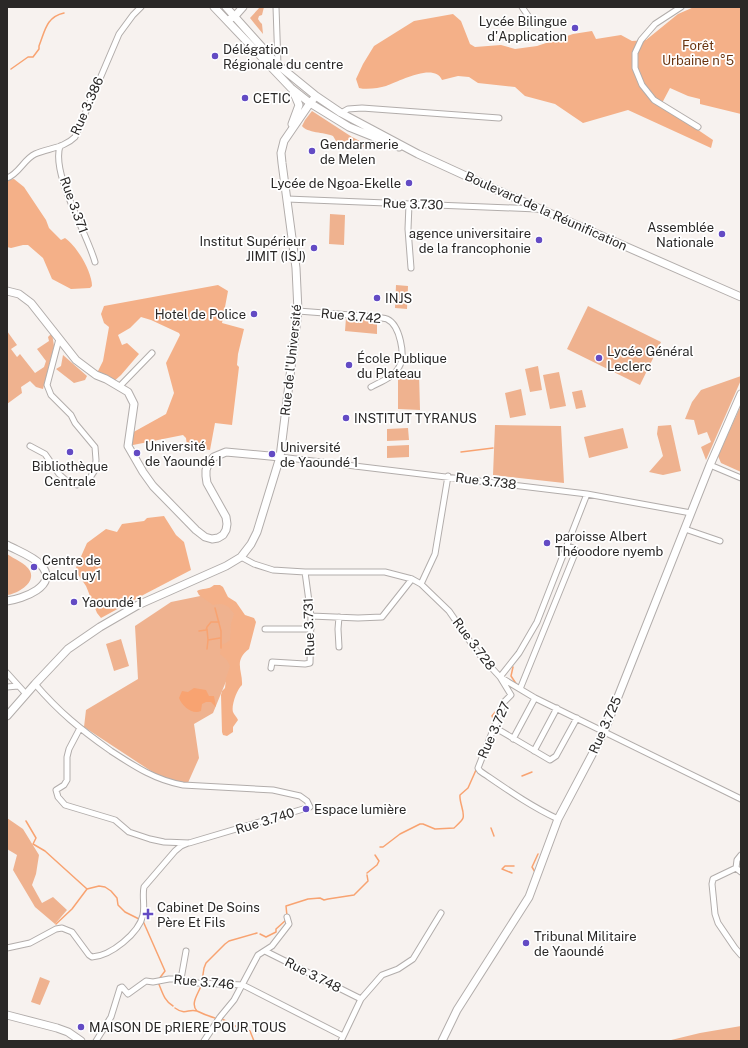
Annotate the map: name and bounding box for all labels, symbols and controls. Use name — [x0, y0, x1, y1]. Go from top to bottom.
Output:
place label: Lycée Bilingue d'Application — [479, 14, 567, 44]
marker: Lycée Bilingue d'Application — [570, 23, 580, 33]
park label: Forêt Urbaine n°5 — [662, 38, 734, 68]
place label: Délégation Régionale du centre — [223, 42, 343, 72]
marker: Délégation Régionale du centre — [210, 51, 220, 61]
street label: Rue 3.386 — [67, 74, 107, 138]
place label: CETIC — [253, 91, 291, 106]
marker: CETIC — [240, 93, 250, 103]
place label: Gendarmerie de Melen — [320, 137, 399, 167]
marker: Gendarmerie de Melen — [307, 146, 317, 156]
street label: Boulevard de la Réunification — [463, 168, 629, 254]
street label: Rue 3.371 — [57, 175, 91, 235]
place label: Lycée de Ngoa-Ekelle — [270, 176, 401, 191]
marker: Lycée de Ngoa-Ekelle — [404, 178, 414, 188]
street label: Rue 3.730 — [382, 195, 444, 213]
place label: Assemblée Nationale — [647, 220, 714, 250]
place label: agence universitaire de la francophonie — [409, 226, 531, 256]
marker: Assemblée Nationale — [717, 229, 727, 239]
place label: Institut Supérieur JIMIT (ISJ) — [200, 234, 306, 264]
marker: agence universitaire de la francophonie — [534, 235, 544, 245]
marker: Institut Supérieur JIMIT (ISJ) — [309, 243, 319, 253]
place label: INJS — [385, 291, 412, 306]
marker: INJS — [372, 293, 382, 303]
street label: Rue de l'Université — [278, 304, 304, 416]
street label: Rue 3.742 — [320, 306, 382, 326]
place label: Hotel de Police — [155, 307, 246, 322]
marker: Hotel de Police — [249, 309, 259, 319]
place label: Lycée Général Leclerc — [607, 344, 693, 374]
place label: École Publique du Plateau — [357, 350, 447, 381]
marker: Lycée Général Leclerc — [594, 353, 604, 363]
marker: École Publique du Plateau — [344, 360, 354, 370]
place label: INSTITUT TYRANUS — [354, 411, 477, 426]
marker: INSTITUT TYRANUS — [341, 413, 351, 423]
place label: Université de Yaoundé I — [145, 439, 222, 469]
place label: Université de Yaoundé 1 — [280, 440, 358, 470]
marker: Bibliothèque Centrale — [65, 447, 75, 457]
marker: Université de Yaoundé I — [132, 448, 142, 458]
marker: Université de Yaoundé 1 — [267, 449, 277, 459]
place label: Bibliothèque Centrale — [32, 459, 108, 489]
street label: Rue 3.738 — [455, 470, 517, 492]
place label: paroisse Albert Théoodore nyemb — [555, 529, 664, 559]
marker: paroisse Albert Théoodore nyemb — [542, 538, 552, 548]
place label: Centre de calcul uy1 — [42, 553, 101, 583]
marker: Centre de calcul uy1 — [29, 562, 39, 572]
place label: Yaoundé 1 — [82, 595, 142, 610]
marker: Yaoundé 1 — [69, 597, 79, 607]
street label: Rue 3.731 — [300, 598, 318, 656]
street label: Rue 3.728 — [450, 615, 498, 673]
street label: Rue 3.725 — [586, 694, 624, 756]
street label: Rue 3.727 — [475, 699, 513, 761]
place label: Espace lumière — [314, 802, 406, 817]
marker: Espace lumière — [301, 804, 311, 814]
street label: Rue 3.740 — [234, 805, 296, 837]
place label: Cabinet De Soins Père Et Fils — [157, 900, 260, 930]
marker: Cabinet De Soins Père Et Fils — [142, 908, 154, 920]
place label: Tribunal Militaire de Yaoundé — [534, 929, 637, 959]
marker: Tribunal Militaire de Yaoundé — [521, 938, 531, 948]
street label: Rue 3.748 — [282, 954, 344, 996]
street label: Rue 3.746 — [173, 972, 235, 992]
place label: MAISON DE pRIERE POUR TOUS — [89, 1020, 287, 1035]
marker: MAISON DE pRIERE POUR TOUS — [76, 1022, 86, 1032]

